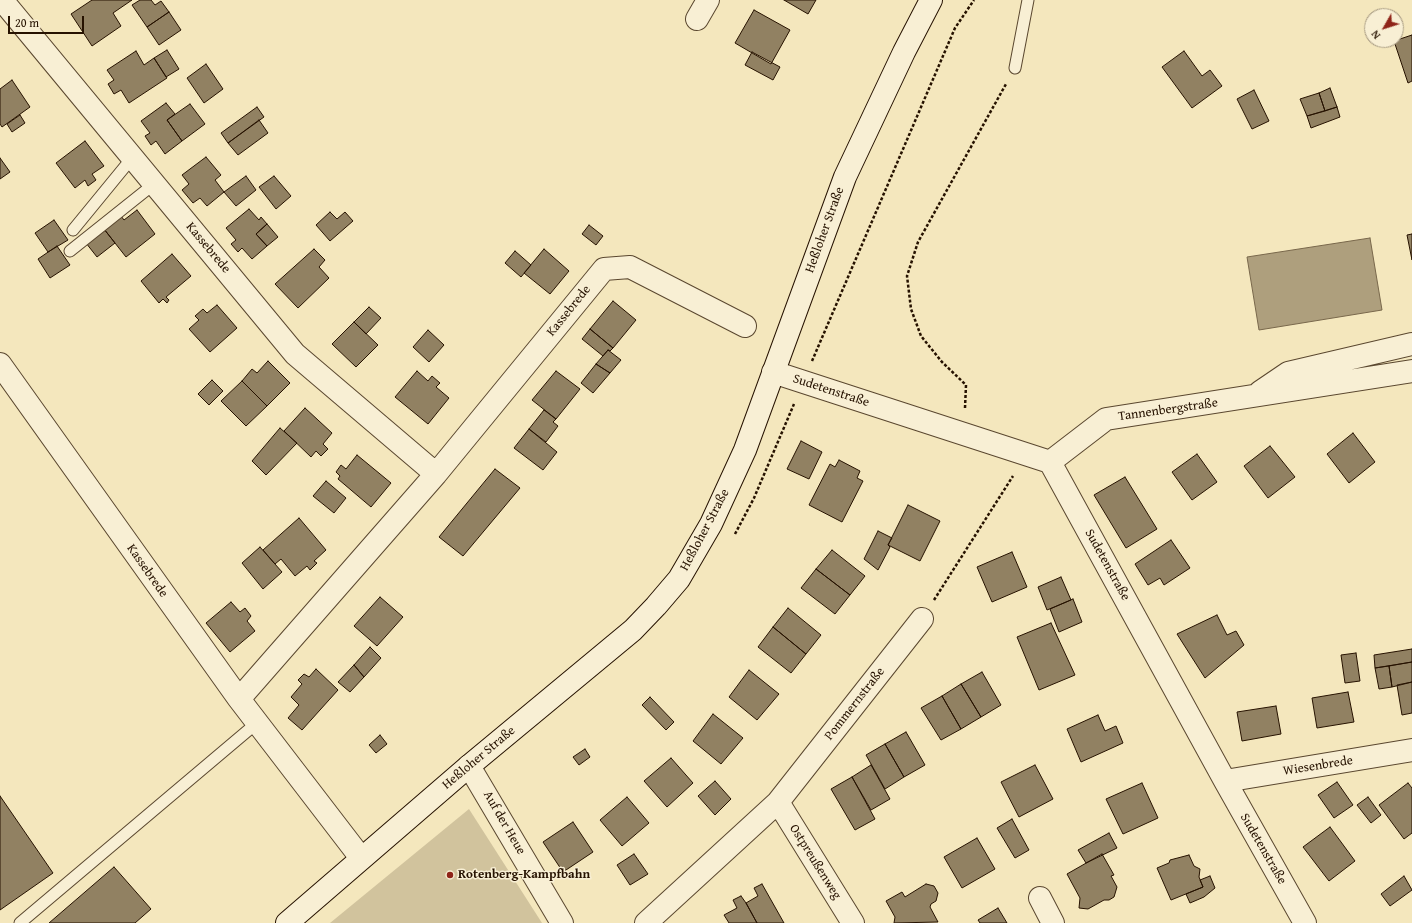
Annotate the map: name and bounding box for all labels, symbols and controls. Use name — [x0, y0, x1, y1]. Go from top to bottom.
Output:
scale bar — [10, 8, 86, 34]
north arrow — [1364, 8, 1404, 48]
text: 20 m — [15, 14, 39, 31]
text: N — [1367, 27, 1384, 43]
street label: Heßloher Straße — [802, 185, 848, 275]
street label: Kassebrede — [182, 220, 234, 276]
street label: Kassebrede — [544, 282, 594, 340]
street label: Sudetenstraße — [791, 371, 871, 411]
street label: Tannenbergstraße — [1117, 395, 1219, 425]
street label: Heßloher Straße — [677, 486, 733, 574]
street label: Sudetenstraße — [1081, 527, 1133, 603]
street label: Kassebrede — [123, 541, 171, 601]
street label: Pommernstraße — [822, 664, 888, 744]
street label: Heßloher Straße — [439, 723, 519, 793]
street label: Wiesenbrede — [1282, 753, 1354, 779]
street label: Auf der Heue — [479, 788, 529, 858]
street label: Sudetenstraße — [1236, 811, 1290, 887]
street label: Ostpreußenweg — [786, 822, 844, 902]
place label: Rotenberg-Kampfbahn — [458, 867, 590, 883]
marker: Rotenberg-Kampfbahn — [445, 870, 455, 880]

